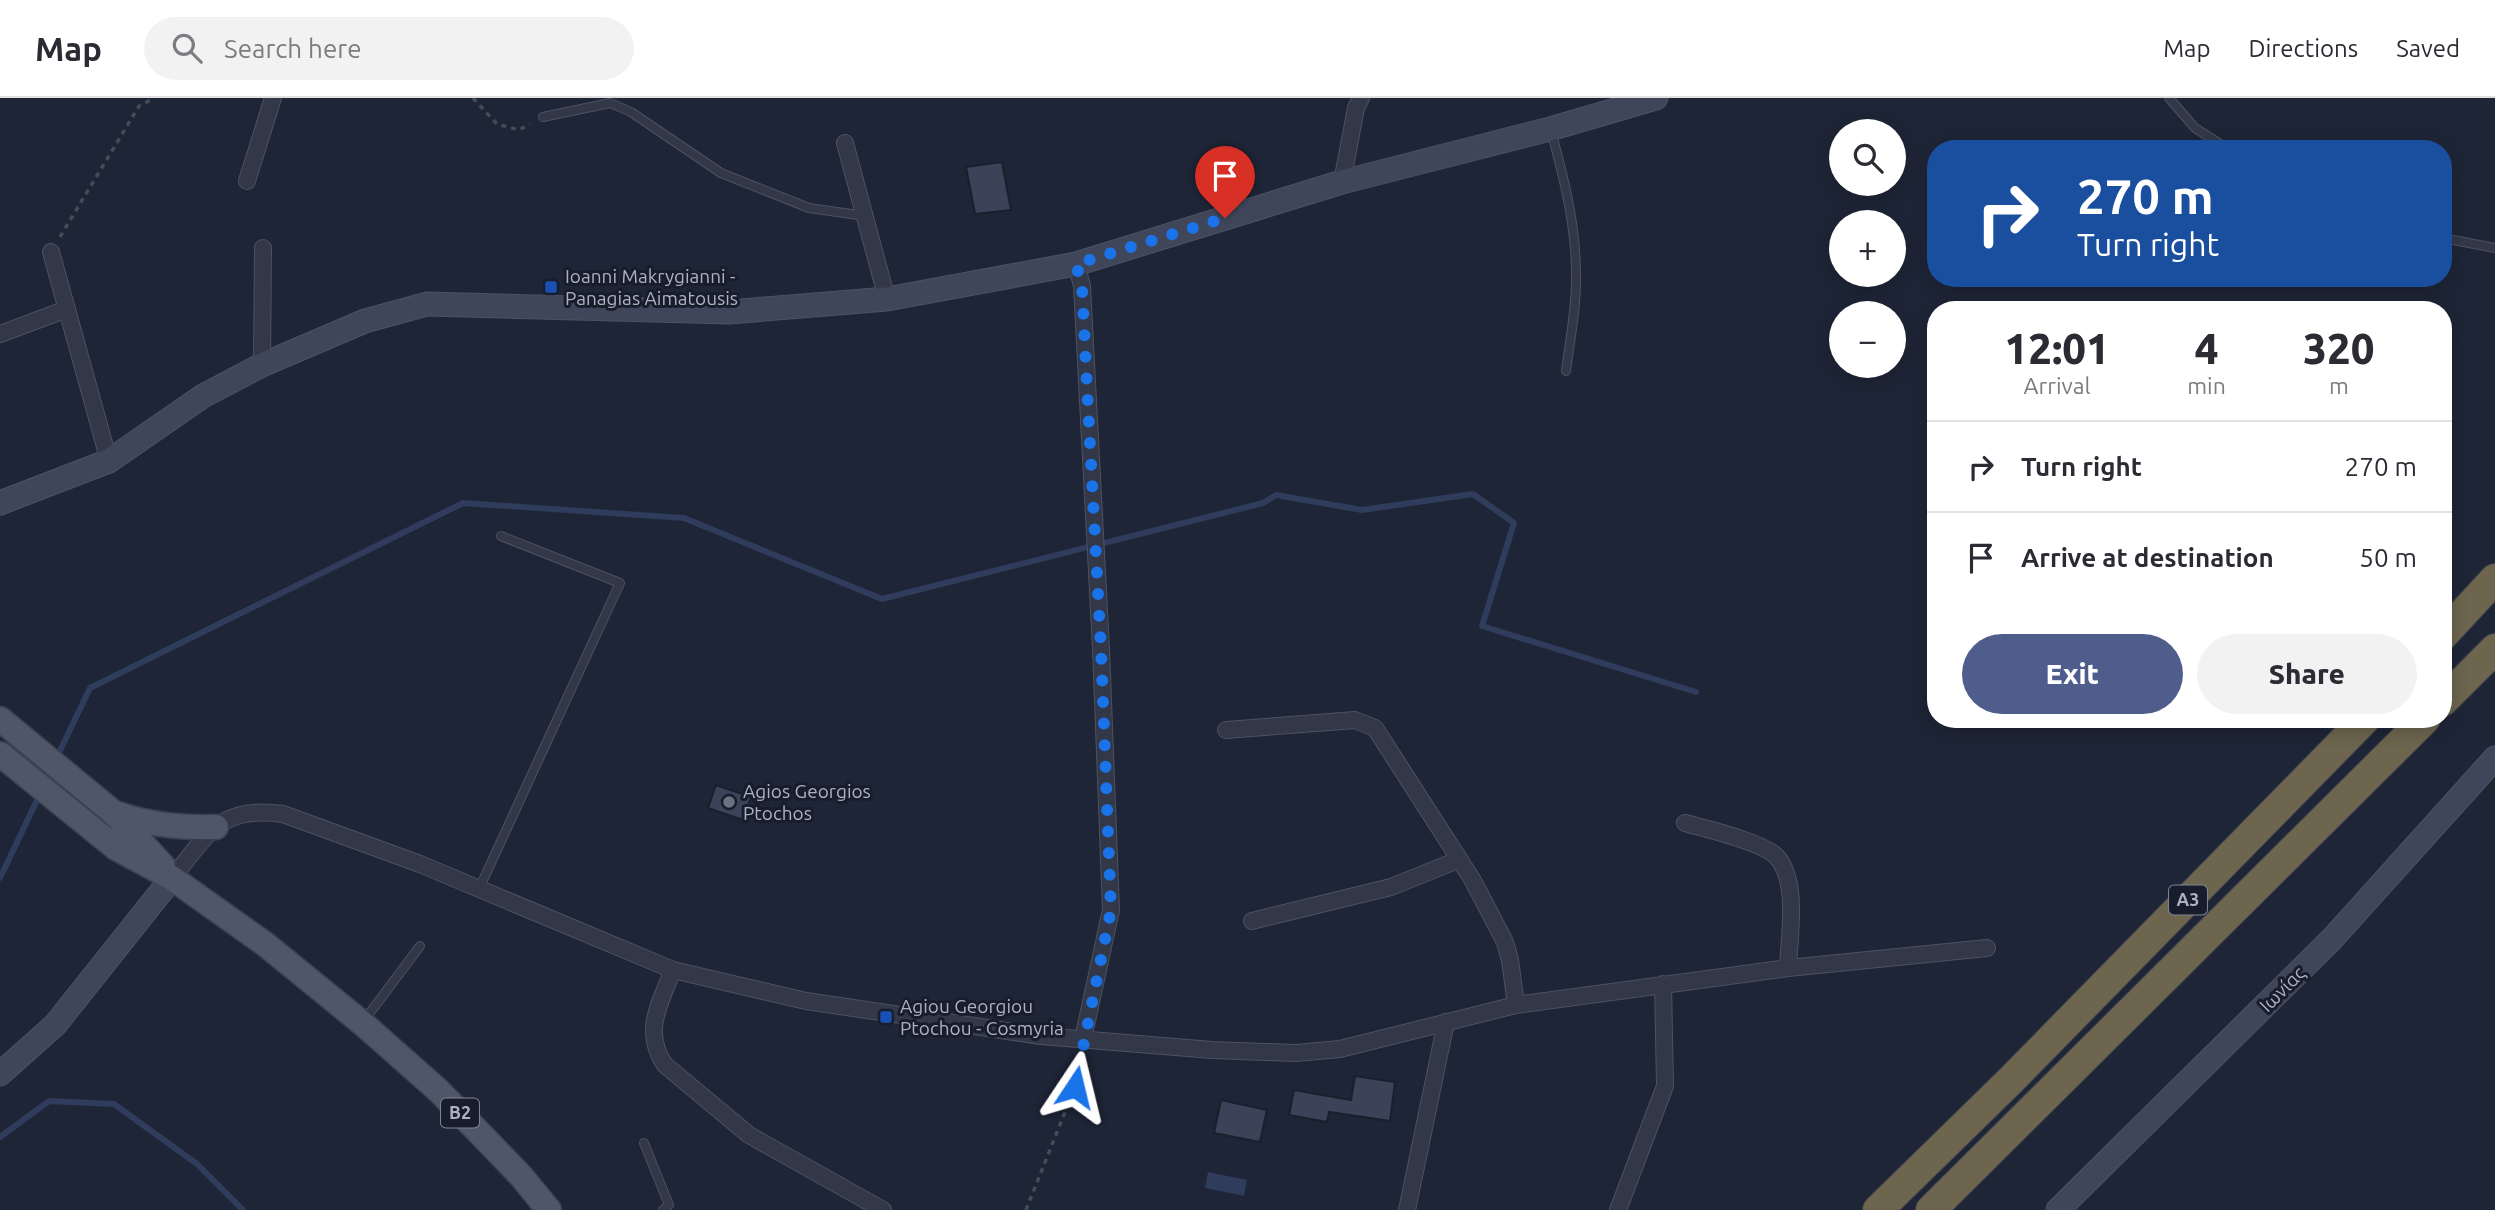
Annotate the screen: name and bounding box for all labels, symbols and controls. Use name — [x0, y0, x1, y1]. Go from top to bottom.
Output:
search box — [144, 17, 634, 80]
icon: search — [168, 29, 206, 67]
text: Map — [35, 30, 102, 67]
text: Search here — [224, 34, 362, 63]
text: Map — [2163, 35, 2210, 62]
text: Directions — [2248, 35, 2358, 62]
text: Saved — [2396, 35, 2460, 62]
map controls — [1829, 119, 1906, 378]
button: search — [1829, 119, 1906, 196]
pin — [1195, 146, 1255, 218]
icon: arrive — [1206, 157, 1244, 195]
icon: right — [1962, 168, 2053, 259]
text: 270 m — [2077, 168, 2214, 223]
button: + — [1829, 210, 1906, 287]
text: Turn right — [2077, 226, 2219, 262]
place label: Ioanni Makrygianni - Panagias Aimatousis — [565, 265, 738, 309]
marker: Ioanni Makrygianni - Panagias Aimatousis — [543, 279, 559, 295]
button: − — [1829, 301, 1906, 378]
text: 12:01 — [2005, 325, 2110, 372]
text: 4 — [2195, 325, 2218, 372]
text: 320 — [2303, 325, 2374, 372]
text: Arrival — [2024, 373, 2091, 398]
text: min — [2187, 373, 2226, 398]
text: m — [2329, 373, 2349, 398]
icon: right — [1962, 448, 2000, 486]
text: Turn right — [2021, 452, 2142, 481]
text: 270 m — [2345, 452, 2417, 481]
icon: arrive — [1962, 539, 2000, 577]
text: Arrive at destination — [2021, 543, 2274, 572]
text: 50 m — [2359, 543, 2417, 572]
button: Exit — [1962, 634, 2183, 714]
button: Share — [2197, 634, 2417, 714]
place label: Agios Georgios Ptochos — [743, 780, 871, 824]
marker: Agios Georgios Ptochos — [721, 794, 737, 810]
road number: A3 — [2169, 886, 2207, 914]
street label: Ιωνίας — [2255, 962, 2309, 1016]
place label: Agiou Georgiou Ptochou - Cosmyria — [900, 995, 1064, 1039]
marker: Agiou Georgiou Ptochou - Cosmyria — [878, 1009, 894, 1025]
position arrow — [1038, 1050, 1112, 1124]
road number: B2 — [441, 1098, 479, 1128]

